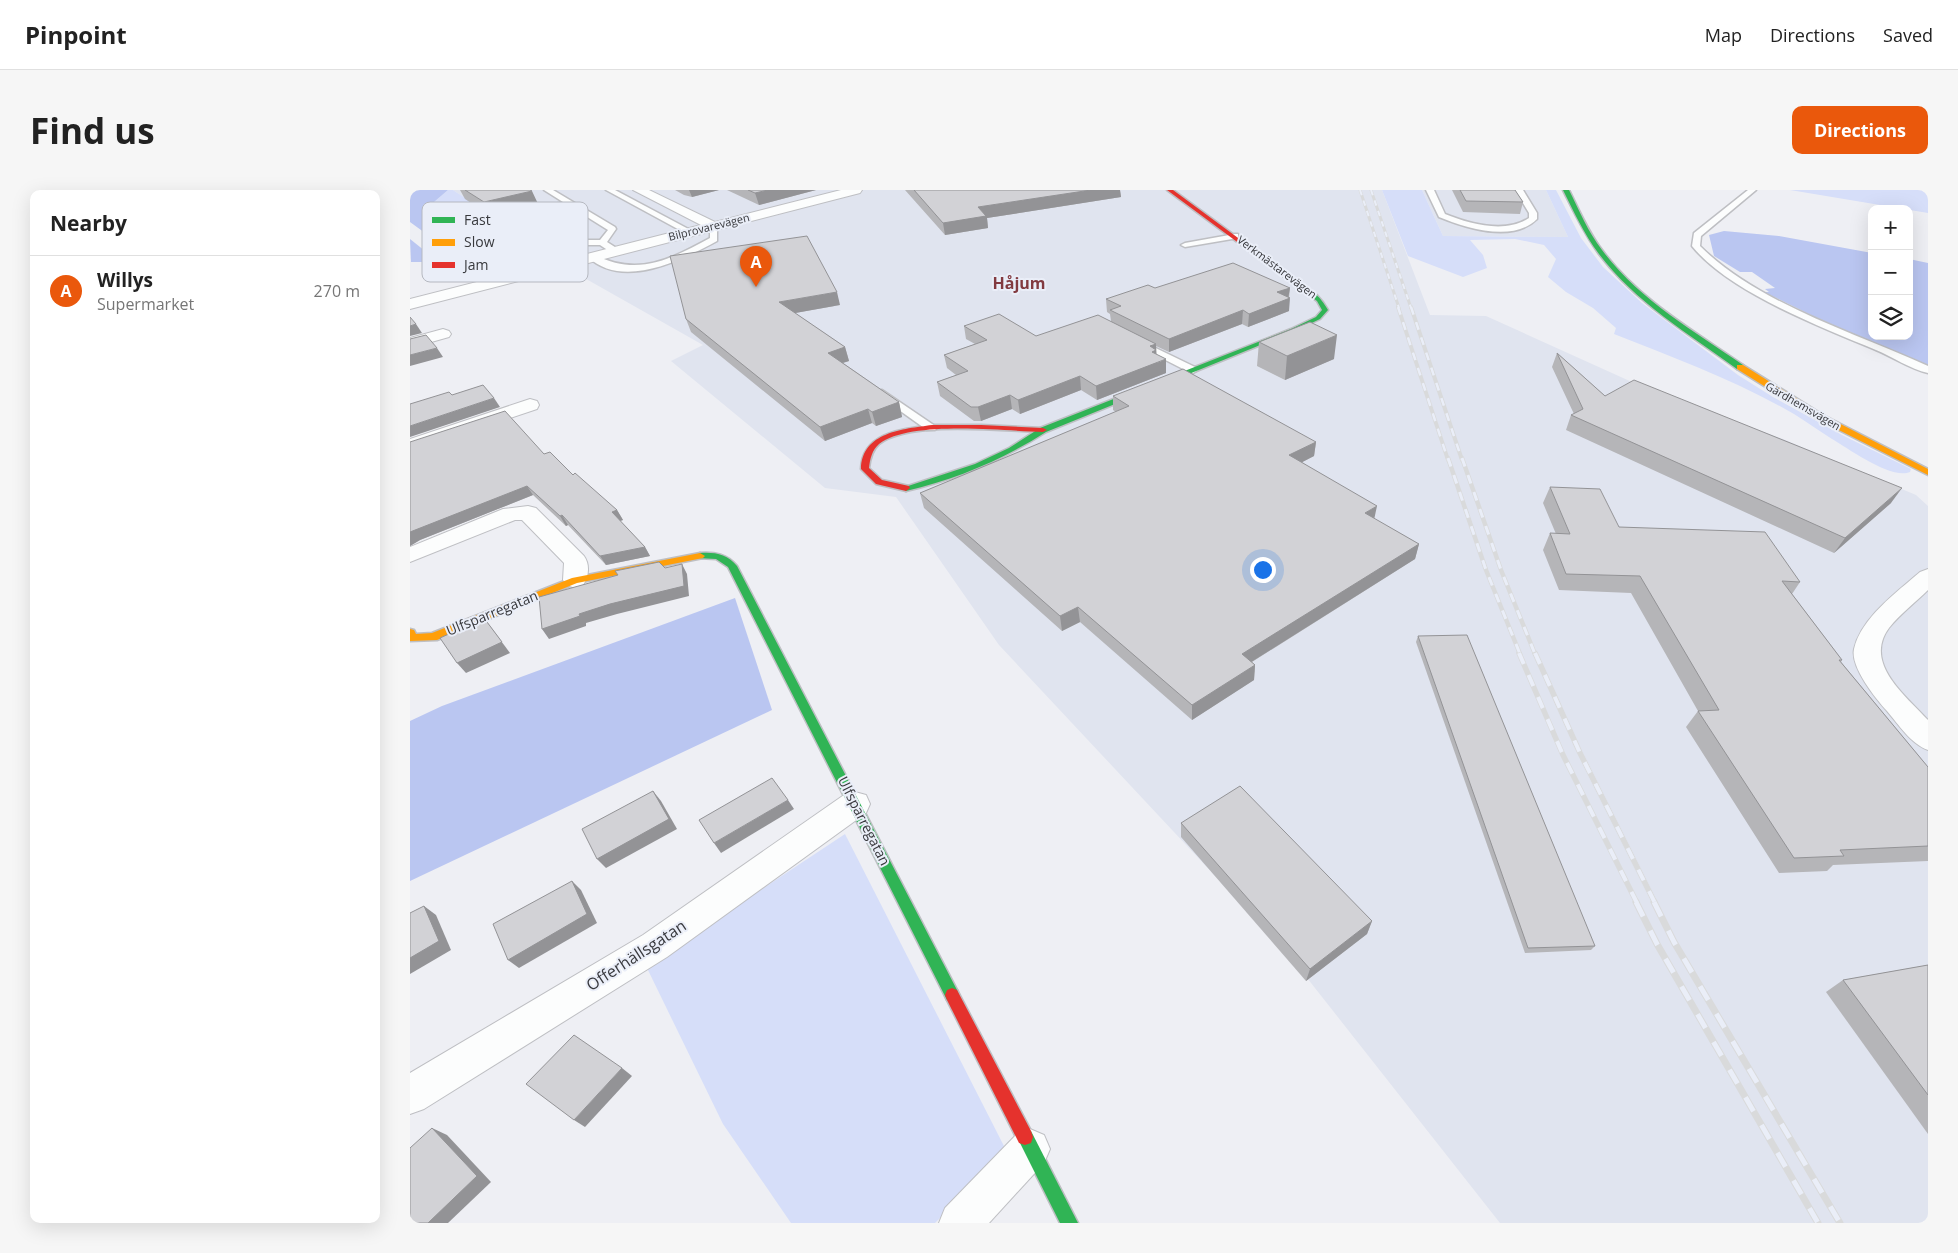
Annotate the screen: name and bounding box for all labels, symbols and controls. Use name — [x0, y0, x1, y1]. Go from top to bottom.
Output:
text: Pinpoint — [25, 18, 127, 51]
text: Map — [1705, 23, 1742, 47]
text: Directions — [1770, 23, 1855, 47]
text: Saved — [1883, 23, 1933, 47]
button: Directions — [1792, 106, 1928, 154]
text: Find us — [30, 107, 155, 154]
legend — [422, 202, 588, 282]
map controls — [1868, 205, 1913, 340]
button: + — [1868, 205, 1913, 250]
text: Nearby — [50, 209, 127, 237]
street label: Bilprovarevägen — [667, 209, 751, 244]
text: Fast — [464, 210, 491, 229]
text: Slow — [464, 232, 495, 251]
street label: Verkmästarevägen — [1235, 232, 1320, 301]
pin: A — [740, 246, 772, 287]
button: − — [1868, 250, 1913, 295]
text: Jam — [462, 255, 489, 274]
text: Willys — [97, 267, 153, 293]
district label: Håjum — [992, 272, 1046, 294]
text: A — [60, 280, 72, 302]
text: 270 m — [314, 280, 360, 302]
text: Supermarket — [97, 293, 194, 315]
button: layers — [1868, 295, 1913, 340]
street label: Gärdhemsvägen — [1763, 378, 1843, 433]
your location — [1250, 557, 1276, 583]
street label: Ulfsparregatan — [443, 585, 541, 640]
street label: Ulfsparregatan — [834, 773, 895, 869]
street label: Offerhällsgatan — [582, 914, 690, 996]

